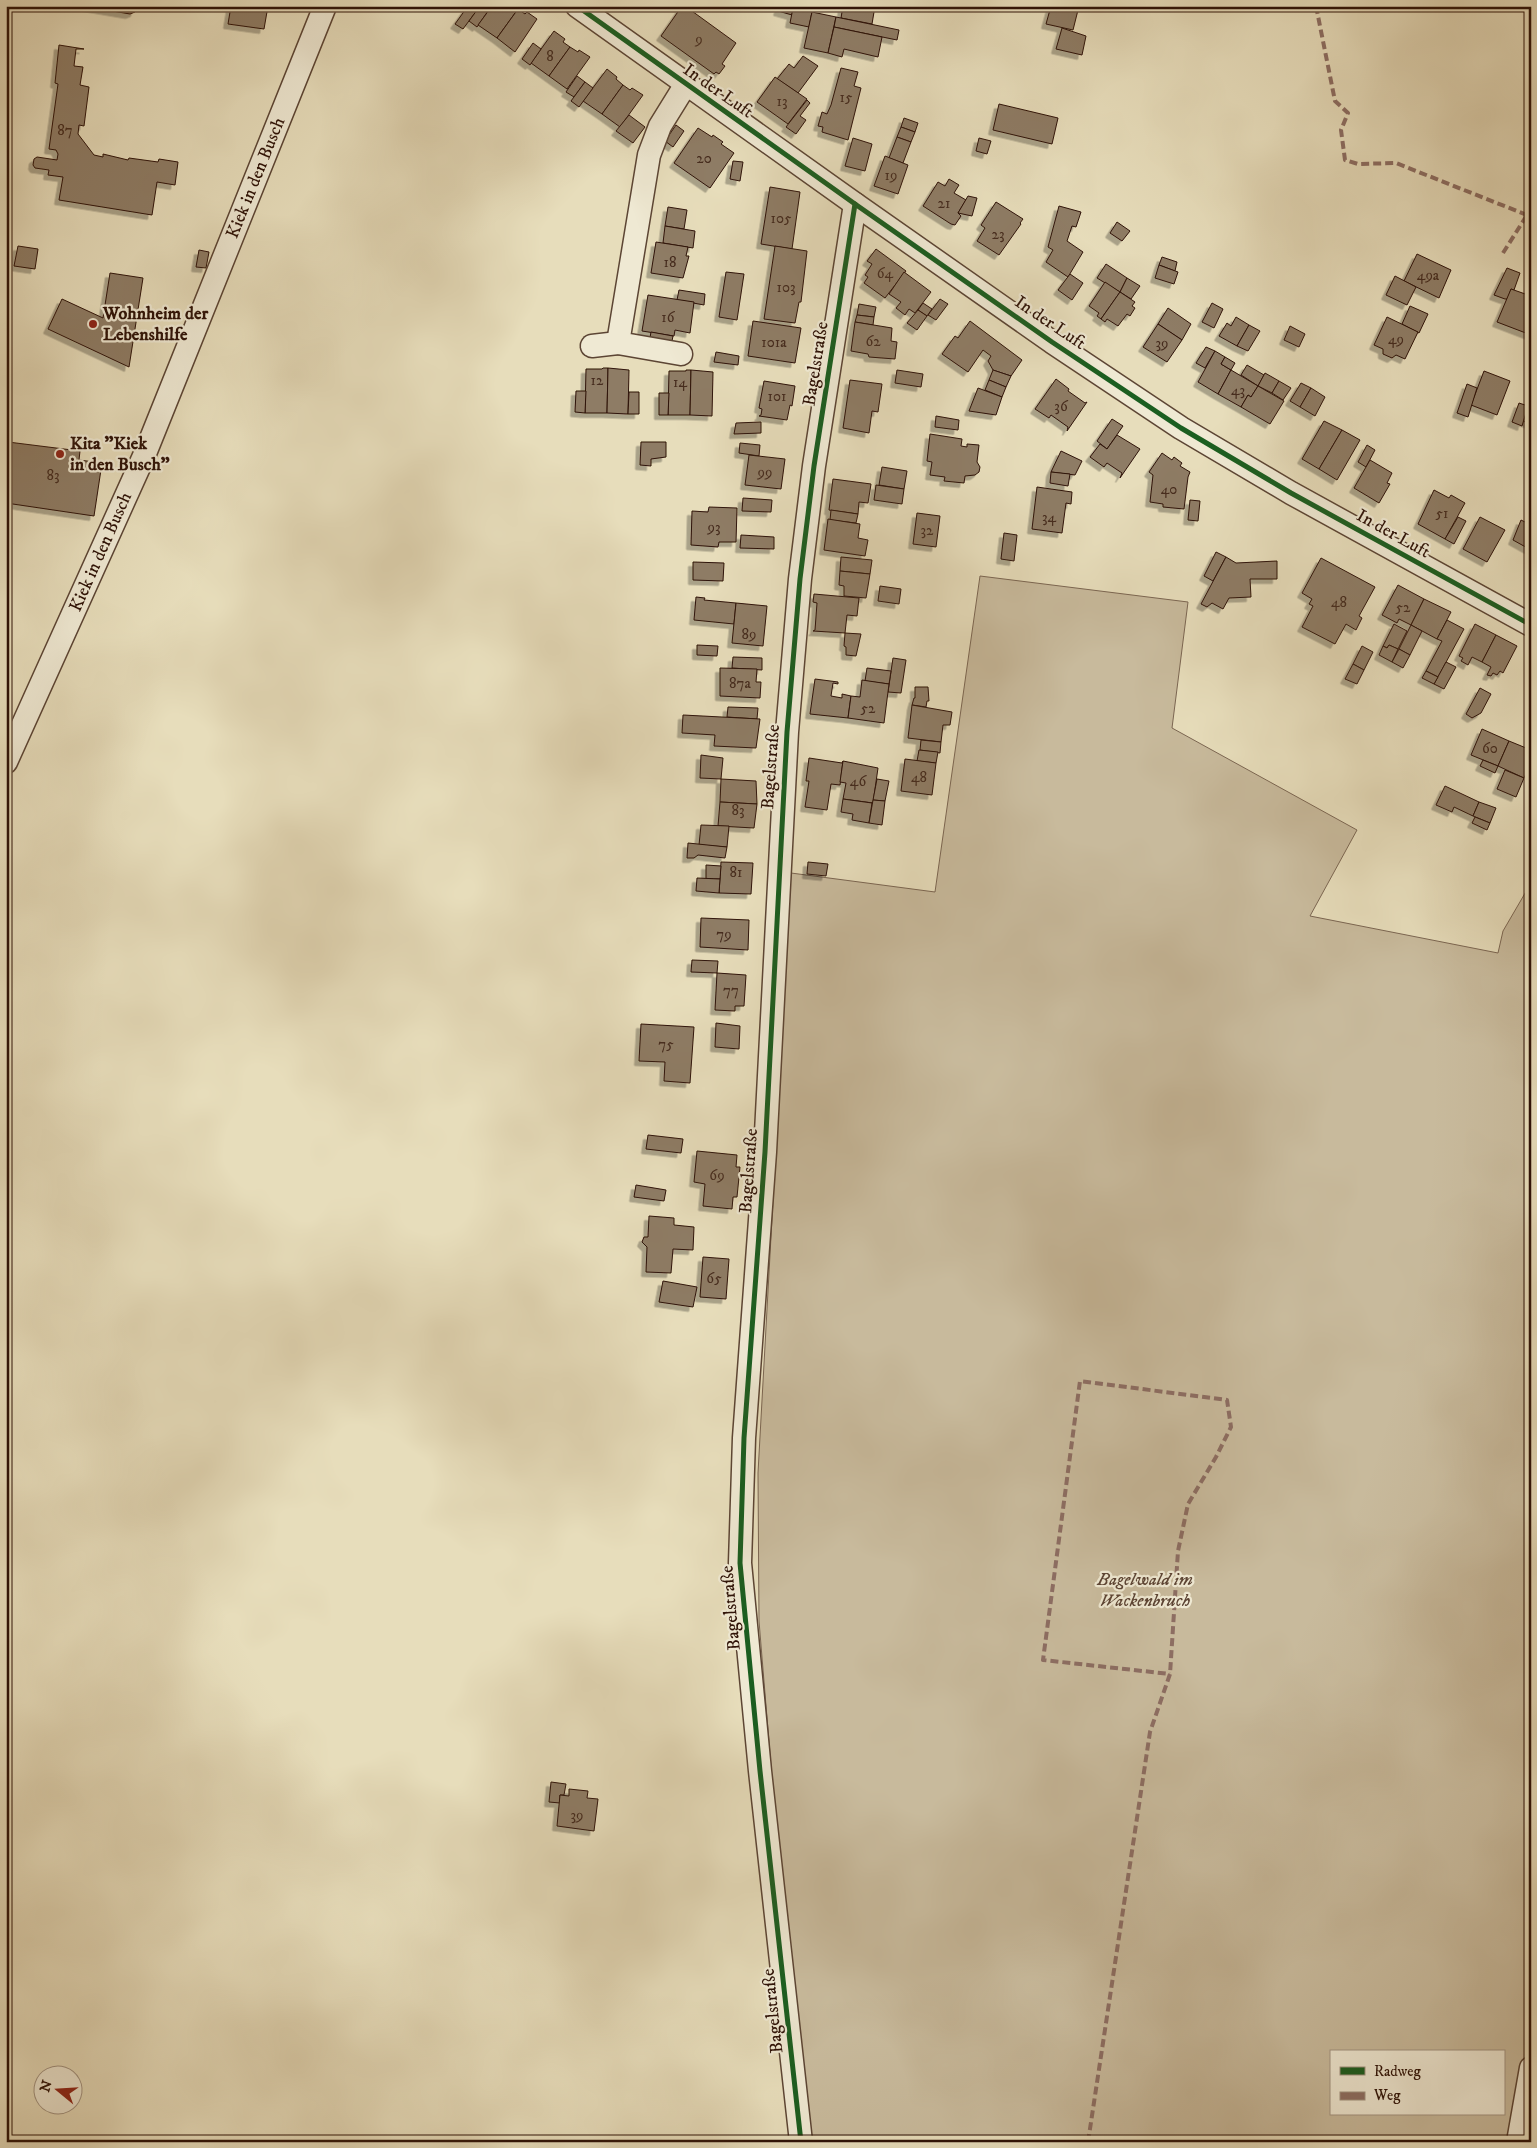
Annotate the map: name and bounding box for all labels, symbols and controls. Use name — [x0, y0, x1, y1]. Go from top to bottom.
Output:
house number: 9 — [694, 30, 703, 49]
house number: 8 — [546, 47, 554, 66]
street label: In der Luft — [679, 59, 758, 123]
house number: 15 — [840, 88, 853, 107]
house number: 13 — [776, 92, 788, 111]
street label: Kiek in den Busch — [222, 114, 290, 242]
house number: 87 — [57, 121, 73, 140]
house number: 20 — [696, 149, 712, 168]
house number: 19 — [885, 166, 897, 185]
house number: 21 — [938, 194, 950, 213]
house number: 105 — [771, 209, 792, 228]
house number: 23 — [992, 225, 1004, 244]
house number: 18 — [663, 253, 677, 272]
house number: 64 — [877, 264, 894, 283]
house number: 49a — [1417, 266, 1440, 285]
house number: 103 — [776, 278, 796, 297]
street label: In der Luft — [1010, 291, 1090, 355]
place label: Wohnheim der Lebenshilfe — [102, 303, 208, 346]
house number: 16 — [661, 308, 676, 327]
marker: Wohnheim der Lebenshilfe — [87, 318, 99, 330]
street label: Bagelstraße — [798, 320, 834, 408]
house number: 49 — [1388, 330, 1404, 349]
house number: 62 — [865, 332, 881, 351]
house number: 101a — [761, 333, 787, 352]
house number: 39 — [1155, 334, 1169, 353]
house number: 12 — [591, 371, 604, 390]
house number: 14 — [673, 373, 687, 392]
house number: 43 — [1231, 381, 1245, 400]
house number: 101 — [768, 387, 786, 406]
house number: 36 — [1054, 397, 1069, 416]
place label: Kita "Kiek in den Busch" — [70, 433, 170, 476]
marker: Kita "Kiek in den Busch" — [54, 448, 66, 460]
house number: 99 — [757, 463, 772, 482]
house number: 83 — [46, 466, 60, 485]
house number: 40 — [1161, 480, 1177, 499]
street label: Kiek in den Busch — [65, 488, 137, 615]
house number: 51 — [1436, 504, 1448, 523]
street label: In der Luft — [1352, 505, 1434, 563]
house number: 34 — [1042, 508, 1056, 527]
house number: 93 — [706, 518, 721, 537]
house number: 32 — [921, 521, 934, 540]
house number: 48 — [1331, 593, 1347, 612]
house number: 52 — [1396, 598, 1411, 617]
house number: 89 — [742, 625, 757, 644]
house number: 87a — [729, 674, 752, 693]
house number: 52 — [861, 699, 876, 718]
street label: Bagelstraße — [757, 724, 785, 810]
house number: 60 — [1482, 739, 1498, 758]
house number: 48 — [911, 768, 927, 787]
house number: 46 — [850, 772, 867, 791]
house number: 83 — [731, 801, 745, 820]
house number: 81 — [729, 863, 743, 882]
house number: 79 — [716, 925, 732, 944]
house number: 77 — [723, 981, 739, 1000]
house number: 75 — [658, 1035, 674, 1054]
street label: Bagelstraße — [735, 1128, 763, 1214]
house number: 69 — [709, 1166, 725, 1185]
house number: 65 — [706, 1269, 722, 1288]
street label: Bagelstraße — [716, 1565, 746, 1651]
park label: Bagelwald im Wackenbruch — [1096, 1569, 1193, 1612]
house number: 39 — [570, 1806, 584, 1825]
street label: Bagelstraße — [758, 1968, 788, 2054]
legend — [1330, 2050, 1504, 2116]
text: Radweg — [1374, 2062, 1422, 2081]
north arrow — [32, 2066, 82, 2116]
text: N — [36, 2078, 57, 2095]
text: Weg — [1373, 2086, 1401, 2105]

